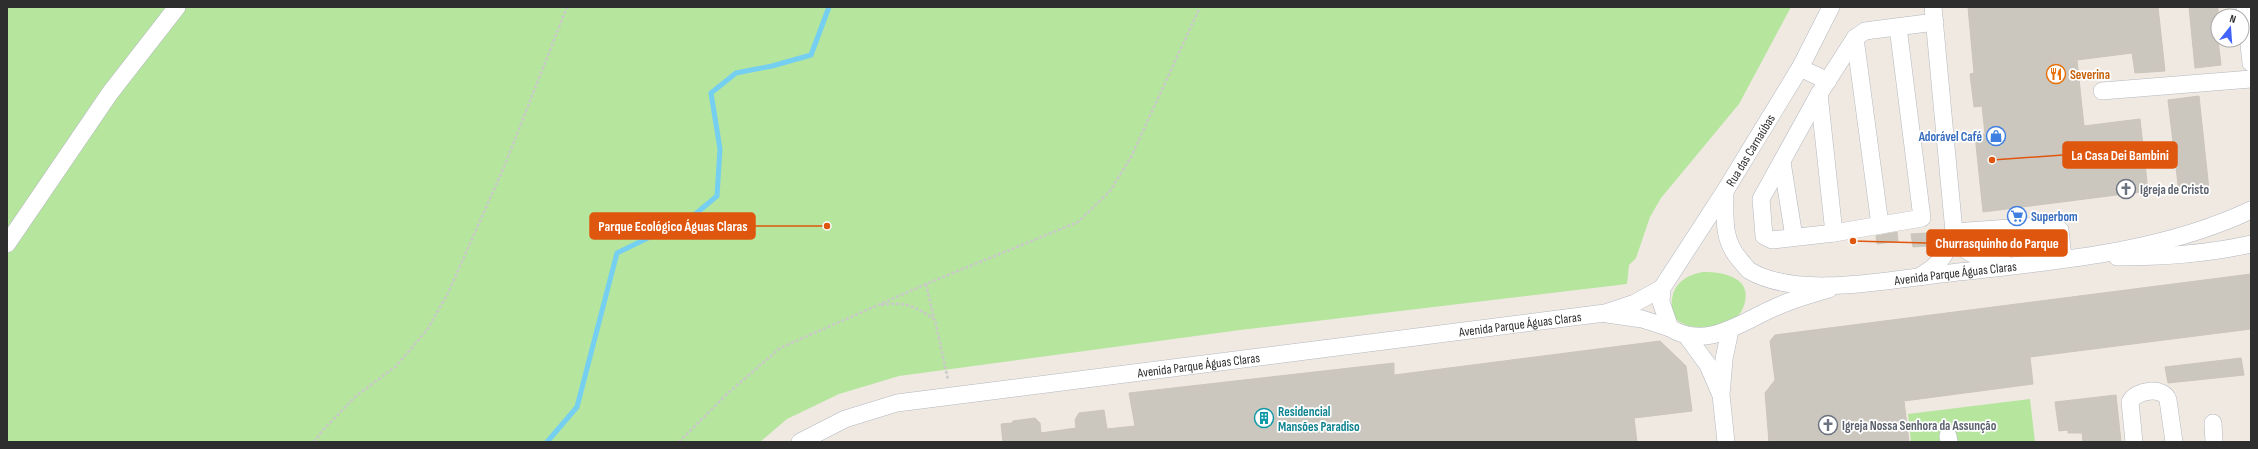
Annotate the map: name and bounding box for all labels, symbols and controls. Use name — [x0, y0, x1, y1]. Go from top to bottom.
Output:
north arrow — [2210, 8, 2250, 48]
text: N — [2228, 12, 2238, 26]
restaurant icon: Severina — [2045, 63, 2067, 85]
place label: Severina — [2070, 67, 2110, 83]
street label: Rua das Carnaúbas — [1723, 111, 1779, 189]
shop icon: Adorável Café — [1985, 125, 2007, 147]
place label: Adorável Café — [1918, 129, 1982, 145]
callout: La Casa Dei Bambini — [2063, 142, 2177, 168]
text: La Casa Dei Bambini — [2071, 147, 2169, 164]
church icon: Igreja de Cristo — [2115, 178, 2137, 200]
place label: Igreja de Cristo — [2140, 182, 2209, 198]
supermarket icon: Superbom — [2006, 205, 2028, 227]
place label: Superbom — [2031, 209, 2078, 225]
callout: Parque Ecológico Águas Claras — [590, 213, 755, 239]
text: Parque Ecológico Águas Claras — [598, 218, 748, 235]
callout: Churrasquinho do Parque — [1927, 230, 2067, 256]
text: Churrasquinho do Parque — [1935, 235, 2059, 252]
street label: Avenida Parque Águas Claras — [1892, 259, 2018, 289]
street label: Avenida Parque Águas Claras — [1457, 309, 1583, 341]
street label: Avenida Parque Águas Claras — [1136, 350, 1261, 381]
place label: Residencial Mansões Paradiso — [1278, 404, 1360, 435]
building icon: Residencial Mansões Paradiso — [1253, 407, 1275, 429]
church icon: Igreja Nossa Senhora da Assunção — [1817, 414, 1839, 436]
place label: Igreja Nossa Senhora da Assunção — [1842, 418, 1997, 434]

